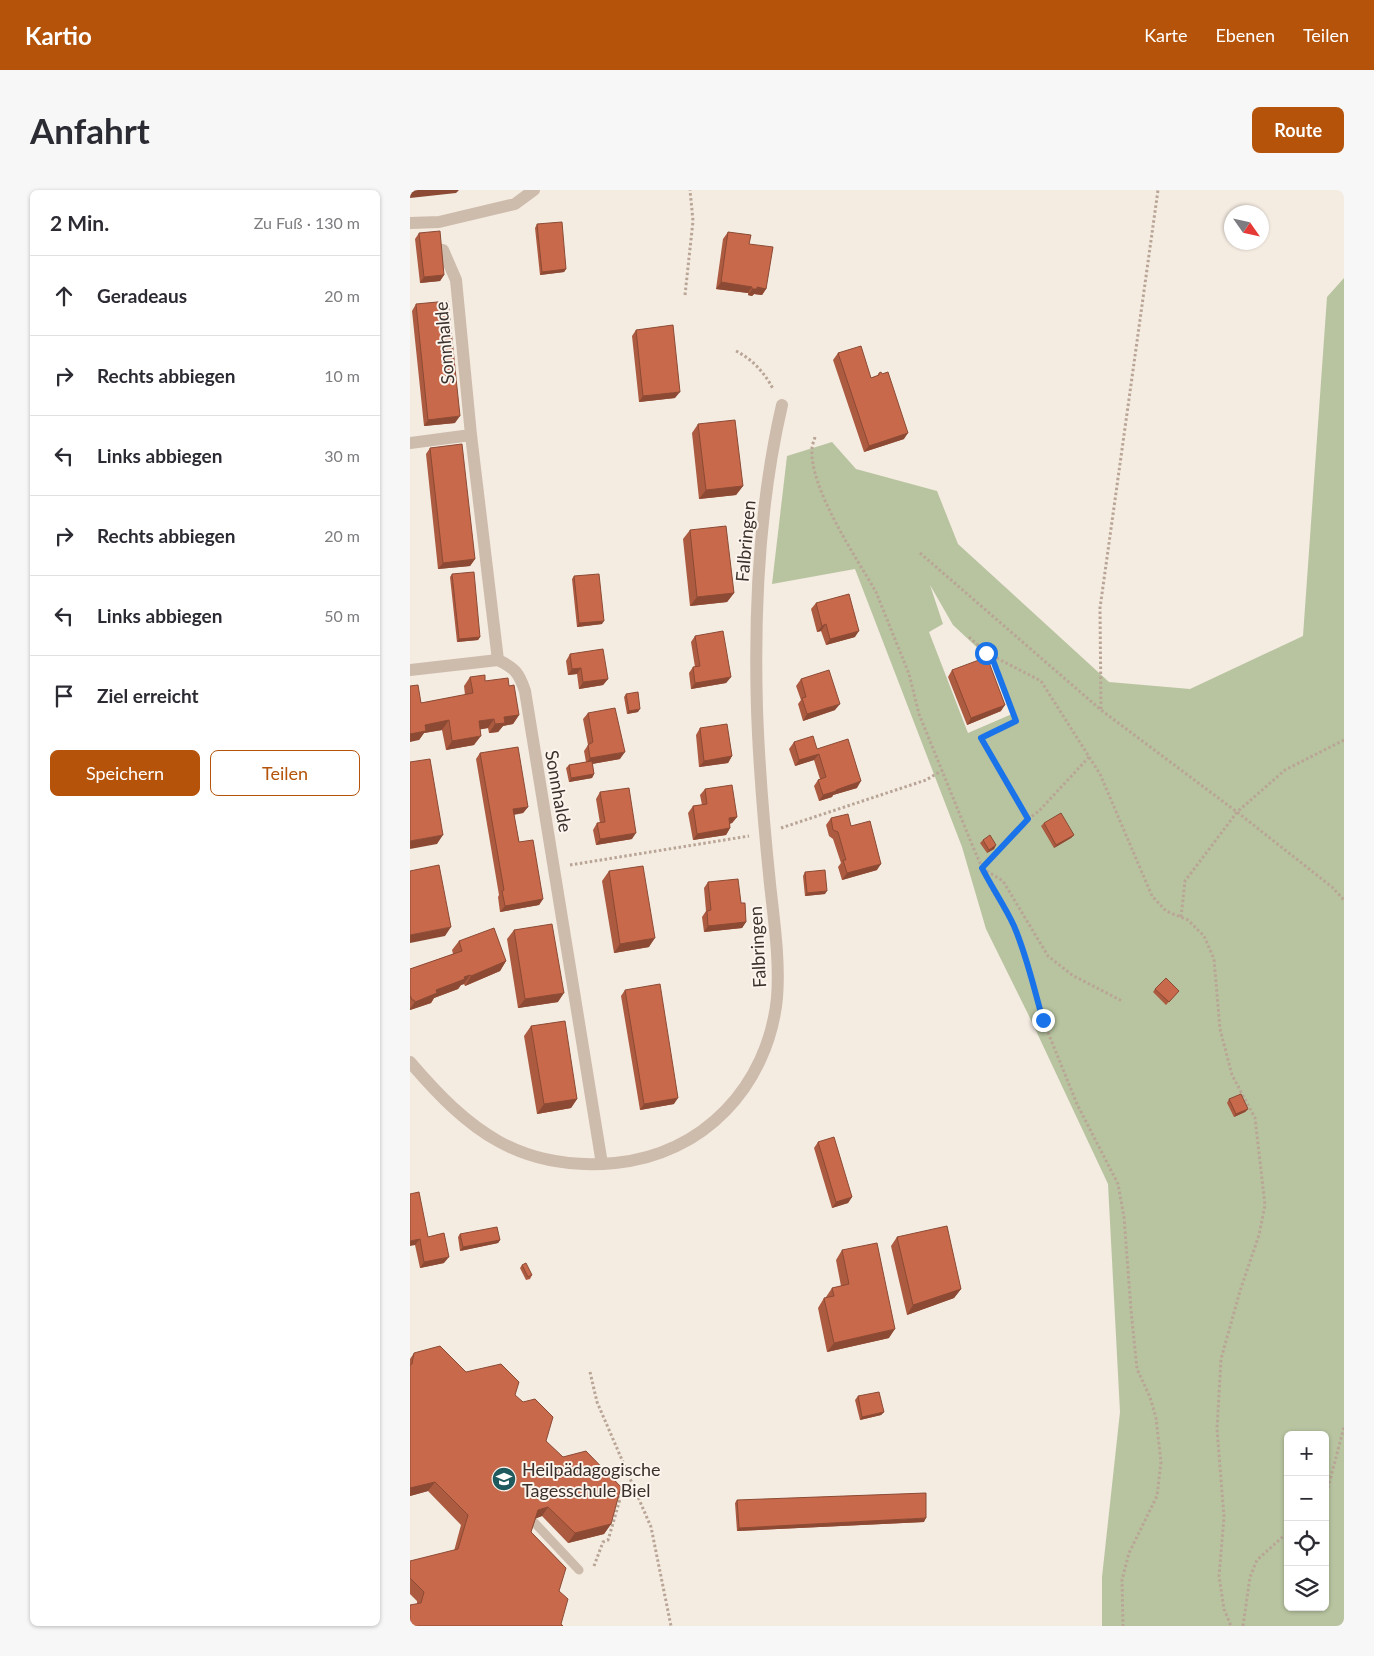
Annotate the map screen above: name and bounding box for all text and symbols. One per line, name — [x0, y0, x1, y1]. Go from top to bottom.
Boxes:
text: Kartio — [25, 21, 92, 50]
text: Karte — [1144, 24, 1187, 46]
text: Ebenen — [1215, 24, 1275, 46]
text: Teilen — [1303, 24, 1349, 46]
button: Route — [1252, 107, 1344, 153]
text: Anfahrt — [30, 109, 150, 151]
north arrow — [1224, 205, 1269, 250]
text: 2 Min. — [50, 210, 109, 235]
text: Zu Fuß · 130 m — [254, 213, 360, 232]
icon: ahead — [50, 282, 78, 310]
text: Geradeaus — [97, 284, 187, 307]
text: 20 m — [324, 286, 360, 305]
street label: Sonnhalde — [429, 301, 459, 385]
icon: right — [50, 362, 78, 390]
text: Rechts abbiegen — [97, 364, 235, 387]
text: 10 m — [324, 366, 360, 385]
icon: left — [50, 442, 78, 470]
text: Links abbiegen — [97, 444, 222, 467]
text: 30 m — [324, 446, 360, 465]
street label: Falbringen — [730, 499, 760, 583]
icon: right — [50, 522, 78, 550]
text: Rechts abbiegen — [97, 524, 235, 547]
text: 20 m — [324, 526, 360, 545]
icon: left — [50, 602, 78, 630]
text: Links abbiegen — [97, 604, 222, 627]
text: 50 m — [324, 606, 360, 625]
route start — [975, 642, 998, 665]
icon: arrive — [50, 682, 78, 710]
text: Ziel erreicht — [97, 684, 199, 707]
street label: Sonnhalde — [541, 748, 577, 834]
button: Speichern — [50, 750, 200, 796]
button: Teilen — [210, 750, 360, 796]
street label: Falbringen — [744, 906, 770, 988]
route end — [1032, 1009, 1055, 1032]
map controls — [1284, 1431, 1329, 1611]
button: + — [1284, 1431, 1329, 1476]
place label: Heilpädagogische Tagesschule Biel — [522, 1458, 661, 1501]
school or university icon: Heilpädagogische Tagesschule Biel — [491, 1466, 517, 1492]
button: − — [1284, 1476, 1329, 1521]
button: locate — [1284, 1521, 1329, 1566]
button: layers — [1284, 1566, 1329, 1611]

